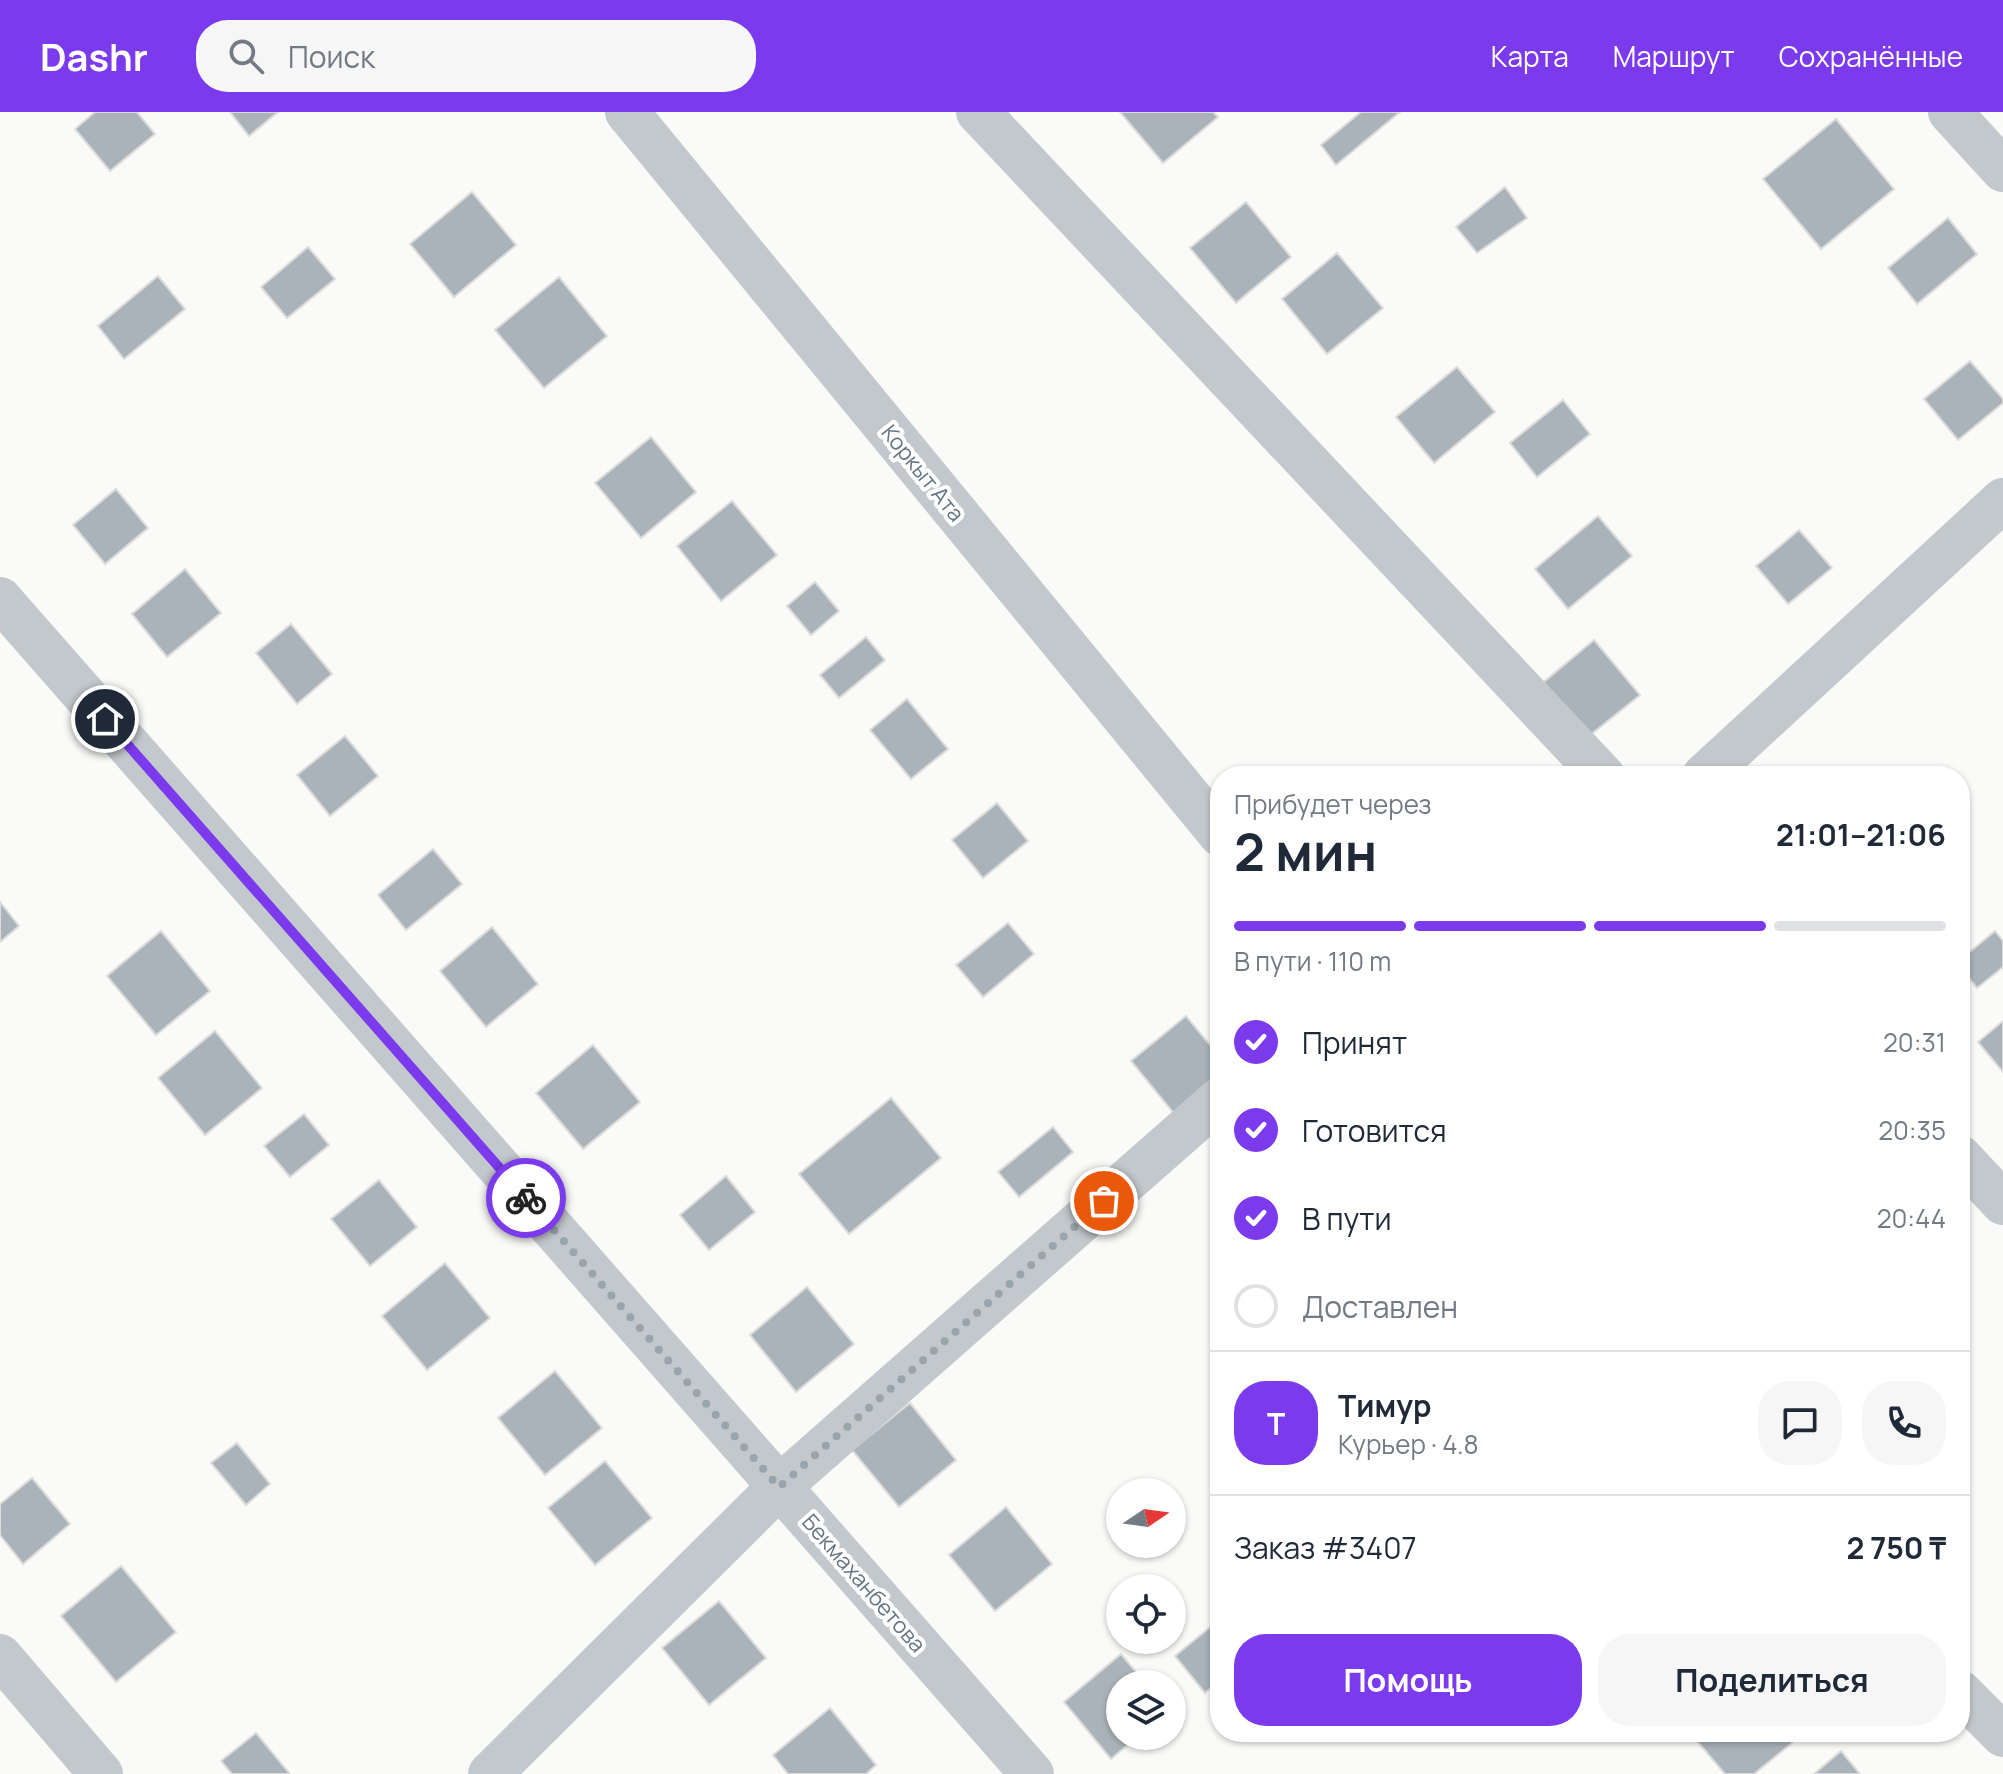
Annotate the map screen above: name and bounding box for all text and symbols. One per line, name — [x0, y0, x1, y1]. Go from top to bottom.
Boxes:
search box — [196, 20, 756, 92]
text: Dashr — [40, 30, 148, 82]
icon: search — [224, 34, 268, 78]
text: Поиск — [288, 36, 375, 77]
text: Карта — [1491, 37, 1569, 75]
text: Маршрут — [1613, 37, 1735, 75]
text: Сохранённые — [1779, 37, 1963, 75]
street label: Коркыт Ата — [875, 418, 971, 528]
pin — [71, 685, 139, 753]
icon: home — [83, 697, 127, 741]
text: Прибудет через — [1234, 786, 1432, 822]
text: 21:01–21:06 — [1776, 814, 1946, 855]
text: 2 мин — [1234, 816, 1377, 887]
text: В пути · 110 m — [1234, 943, 1391, 979]
icon: check — [1234, 1020, 1278, 1064]
text: Принят — [1302, 1022, 1407, 1063]
text: 20:31 — [1883, 1024, 1946, 1060]
icon: check — [1234, 1108, 1278, 1152]
text: Готовится — [1302, 1110, 1447, 1151]
text: 20:35 — [1878, 1112, 1946, 1148]
courier — [486, 1158, 566, 1238]
pin — [1070, 1167, 1138, 1235]
icon: bike — [504, 1176, 548, 1220]
icon: bag — [1082, 1179, 1126, 1223]
icon: check — [1234, 1196, 1278, 1240]
text: В пути — [1302, 1198, 1392, 1239]
text: 20:44 — [1877, 1200, 1946, 1236]
text: Доставлен — [1302, 1286, 1458, 1327]
button: chat — [1758, 1381, 1842, 1465]
button: phone — [1862, 1381, 1946, 1465]
text: Тимур — [1338, 1385, 1431, 1426]
text: Т — [1267, 1403, 1285, 1444]
text: Курьер · 4.8 — [1338, 1426, 1479, 1462]
north arrow — [1106, 1478, 1186, 1558]
map controls — [1106, 1478, 1186, 1750]
street label: Бекмаханбетова — [795, 1507, 933, 1659]
text: Заказ #3407 — [1234, 1527, 1417, 1568]
text: 2 750 ₸ — [1846, 1527, 1946, 1568]
button: locate — [1106, 1574, 1186, 1654]
button: Помощь — [1234, 1634, 1582, 1726]
button: Поделиться — [1598, 1634, 1946, 1726]
button: layers — [1106, 1670, 1186, 1750]

